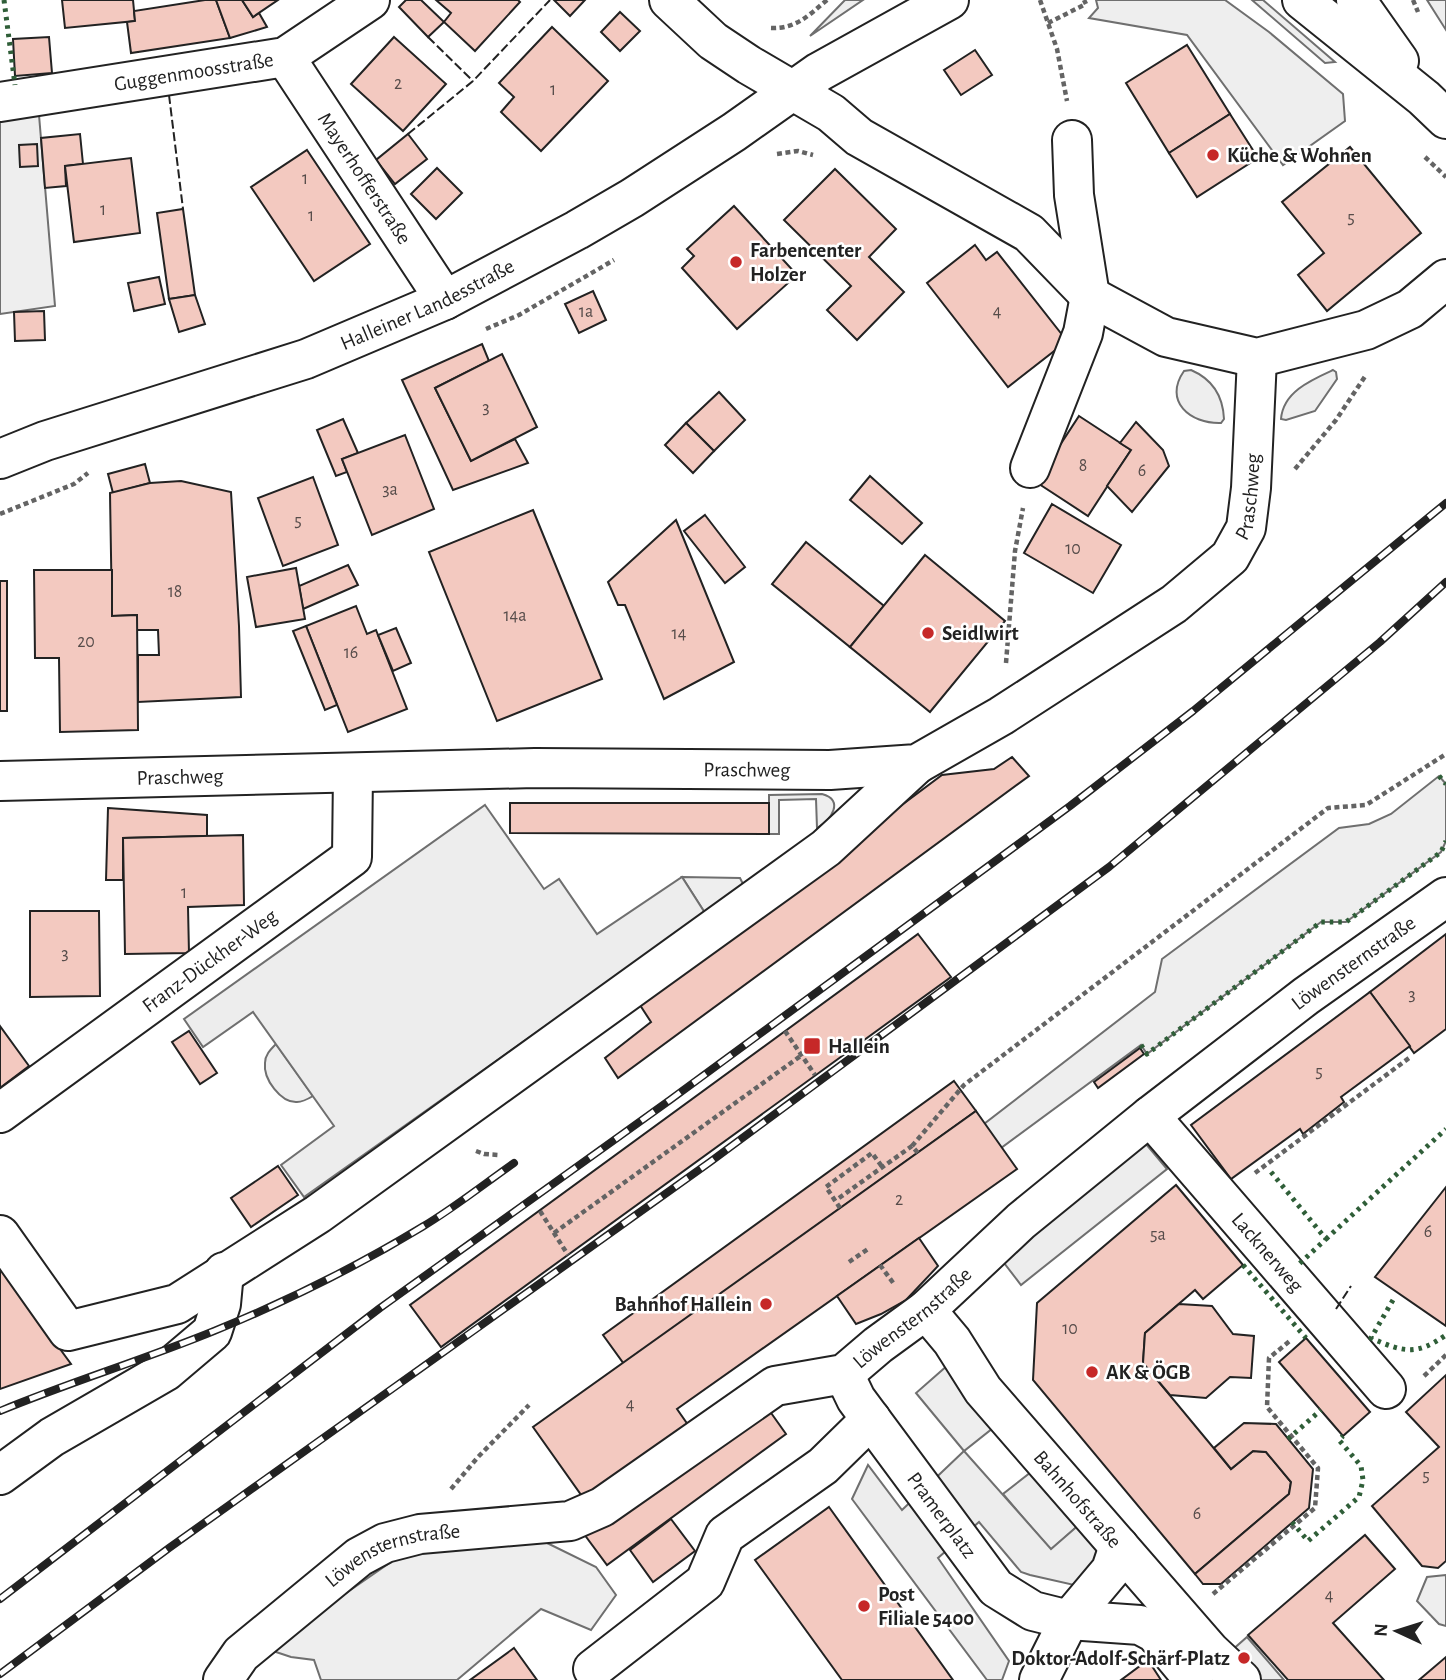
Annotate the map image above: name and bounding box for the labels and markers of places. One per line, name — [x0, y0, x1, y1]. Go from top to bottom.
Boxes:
place label: Küche & Wohnen — [1227, 145, 1372, 166]
marker: Küche & Wohnen — [1205, 147, 1221, 163]
place label: Farbencenter Holzer — [750, 240, 862, 285]
marker: Farbencenter Holzer — [728, 254, 744, 270]
place label: Seidlwirt — [942, 623, 1019, 644]
marker: Seidlwirt — [920, 625, 936, 641]
marker: Hallein — [802, 1036, 822, 1056]
place label: Hallein — [828, 1036, 890, 1057]
place label: Bahnhof Hallein — [614, 1294, 752, 1315]
marker: Bahnhof Hallein — [758, 1296, 774, 1312]
place label: AK & ÖGB — [1106, 1360, 1190, 1383]
marker: AK & ÖGB — [1084, 1364, 1100, 1380]
place label: Post Filiale 5400 — [878, 1584, 974, 1629]
marker: Post Filiale 5400 — [856, 1598, 872, 1614]
place label: Doktor-Adolf-Schärf-Platz — [1011, 1648, 1230, 1669]
marker: Doktor-Adolf-Schärf-Platz — [1236, 1650, 1252, 1666]

